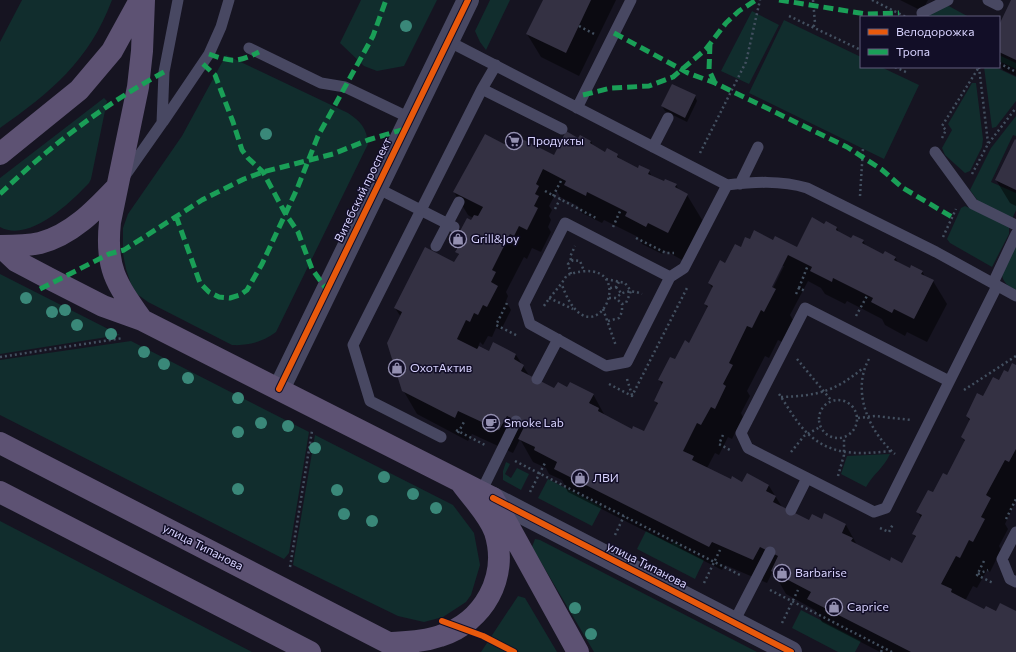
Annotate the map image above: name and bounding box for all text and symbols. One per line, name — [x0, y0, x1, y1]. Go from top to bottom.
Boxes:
legend — [860, 16, 1000, 68]
text: Велодорожка — [896, 24, 974, 38]
text: Тропа — [896, 44, 930, 58]
supermarket icon: Продукты — [504, 131, 524, 151]
place label: Продукты — [527, 133, 584, 147]
street label: Витебский проспект — [331, 135, 394, 244]
shop icon: Grill&Joy — [448, 229, 468, 249]
place label: Grill&Joy — [471, 231, 519, 246]
shop icon: ОхотАктив — [387, 358, 407, 378]
place label: ОхотАктив — [410, 360, 472, 374]
cafe icon: Smoke Lab — [481, 413, 501, 433]
place label: Smoke Lab — [504, 415, 564, 429]
shop icon: ЛВИ — [570, 468, 590, 488]
place label: ЛВИ — [593, 470, 619, 484]
street label: улица Типанова — [161, 520, 246, 572]
street label: улица Типанова — [605, 538, 690, 590]
shop icon: Barbarise — [772, 563, 792, 583]
place label: Barbarise — [795, 565, 847, 579]
shop icon: Caprice — [824, 597, 844, 617]
place label: Caprice — [847, 599, 889, 613]

